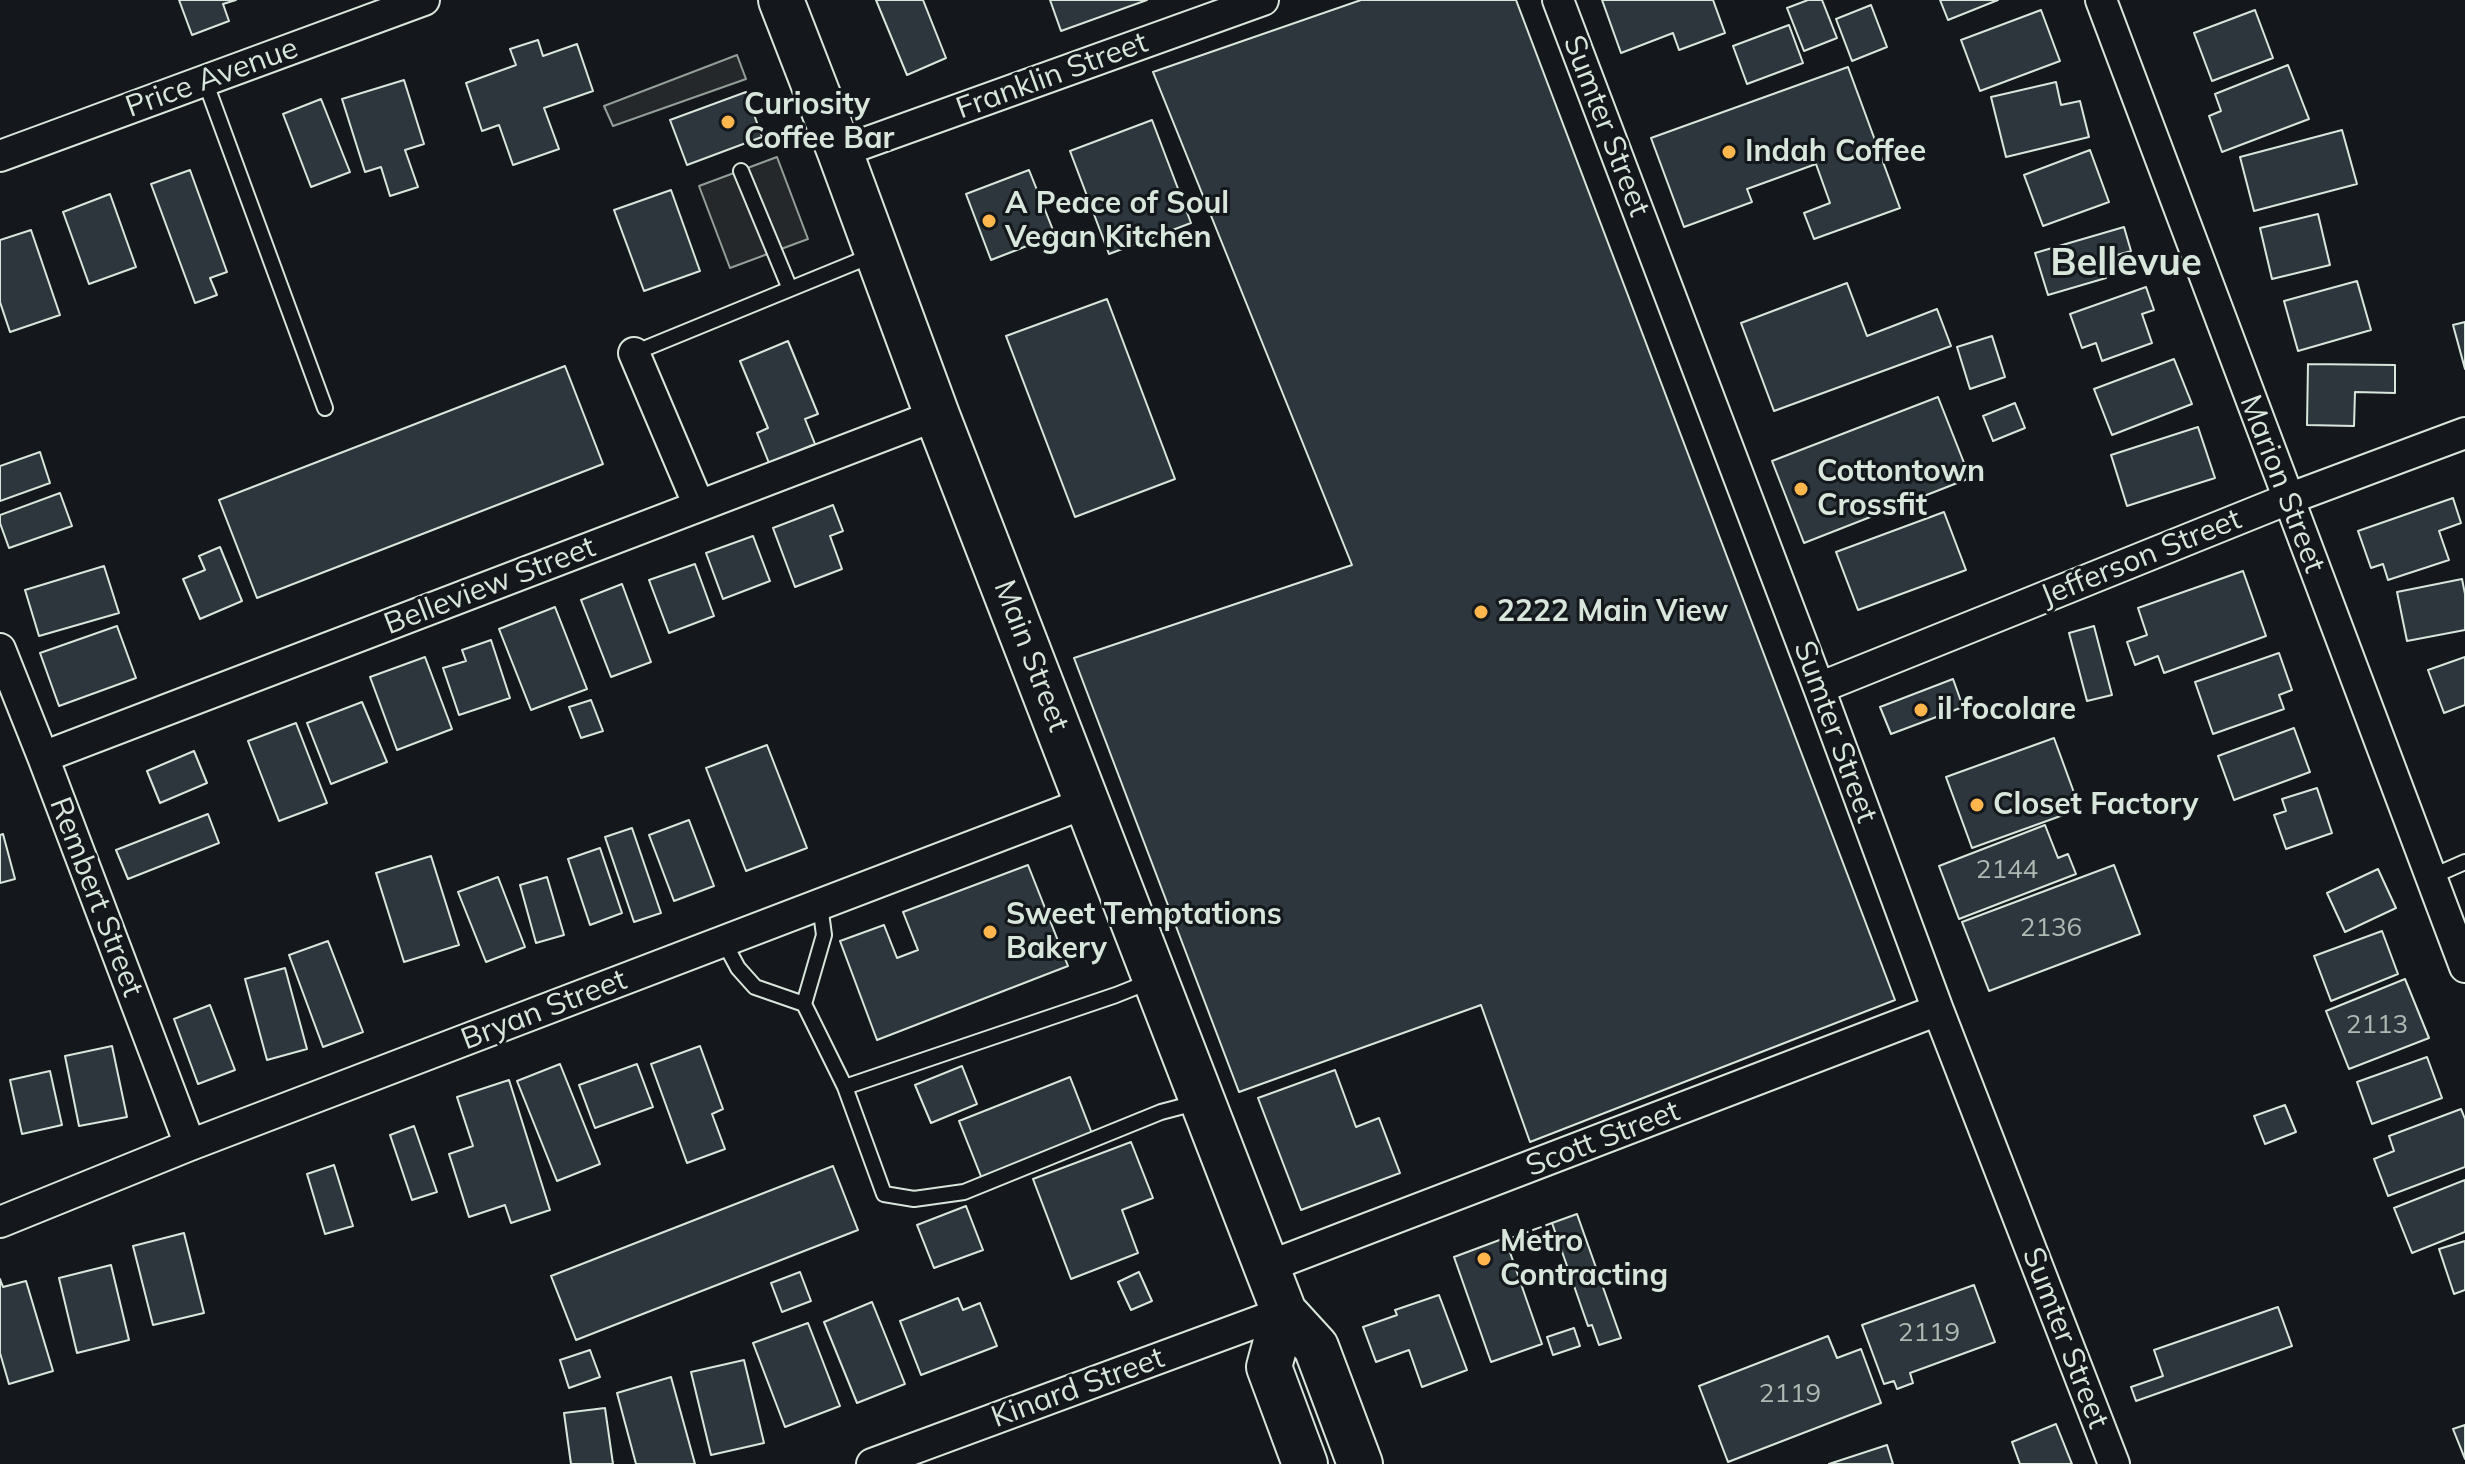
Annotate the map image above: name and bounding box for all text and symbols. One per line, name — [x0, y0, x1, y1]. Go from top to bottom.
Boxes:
street label: Franklin Street — [951, 25, 1153, 127]
street label: Price Avenue — [121, 30, 303, 126]
street label: Sumter Street — [1555, 31, 1657, 221]
place label: Curiosity Coffee Bar — [744, 87, 894, 158]
marker: Curiosity Coffee Bar — [719, 113, 737, 131]
place label: Indah Coffee — [1745, 134, 1926, 170]
marker: Indah Coffee — [1720, 143, 1738, 161]
place label: A Peace of Soul Vegan Kitchen — [1005, 186, 1229, 256]
marker: A Peace of Soul Vegan Kitchen — [980, 212, 998, 230]
district label: Bellevue — [2050, 241, 2202, 287]
street label: Marion Street — [2232, 390, 2332, 578]
place label: Cottontown Crossfit — [1817, 454, 1985, 524]
marker: Cottontown Crossfit — [1792, 480, 1810, 498]
street label: Jefferson Street — [2036, 501, 2246, 615]
street label: Belleview Street — [379, 529, 601, 643]
street label: Main Street — [986, 575, 1076, 737]
place label: 2222 Main View — [1497, 594, 1728, 630]
marker: 2222 Main View — [1472, 603, 1490, 621]
street label: Sumter Street — [1785, 636, 1885, 828]
place label: il focolare — [1937, 692, 2076, 728]
marker: il focolare — [1912, 701, 1930, 719]
place label: Closet Factory — [1993, 787, 2198, 823]
street label: Rembert Street — [42, 792, 150, 1002]
marker: Closet Factory — [1968, 796, 1986, 814]
house number: 2144 — [1976, 854, 2038, 886]
place label: Sweet Temptations Bakery — [1006, 897, 1282, 968]
house number: 2136 — [2020, 912, 2082, 944]
marker: Sweet Temptations Bakery — [981, 923, 999, 941]
street label: Bryan Street — [456, 962, 632, 1058]
house number: 2113 — [2346, 1009, 2408, 1041]
street label: Scott Street — [1521, 1093, 1685, 1185]
place label: Metro Contracting — [1500, 1224, 1668, 1294]
street label: Sumter Street — [2014, 1243, 2116, 1433]
marker: Metro Contracting — [1475, 1250, 1493, 1268]
house number: 2119 — [1898, 1317, 1960, 1349]
street label: Kinard Street — [987, 1340, 1169, 1436]
house number: 2119 — [1759, 1378, 1821, 1410]

